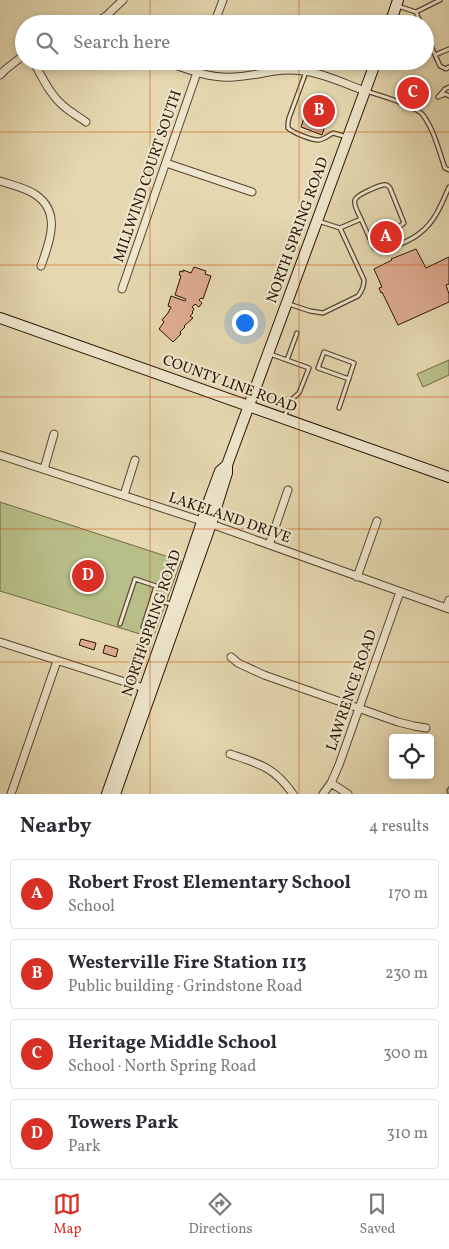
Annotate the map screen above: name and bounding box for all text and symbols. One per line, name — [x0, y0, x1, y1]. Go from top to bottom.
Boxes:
search box — [15, 15, 434, 70]
icon: search — [33, 29, 61, 57]
text: Search here — [73, 30, 170, 56]
pin: C — [397, 74, 429, 112]
street label: MILLWIND COURT SOUTH — [109, 88, 188, 265]
pin: B — [303, 92, 335, 130]
street label: NORTH SPRING ROAD — [262, 154, 335, 307]
pin: A — [370, 218, 402, 256]
your location — [232, 310, 258, 336]
street label: COUNTY LINE ROAD — [159, 350, 300, 419]
street label: LAKELAND DRIVE — [166, 488, 293, 549]
street label: NORTH SPRING ROAD — [117, 547, 187, 700]
pin: D — [72, 557, 104, 595]
street label: LAWRENCE ROAD — [322, 627, 383, 754]
map controls — [389, 734, 434, 779]
button: locate — [389, 734, 434, 779]
text: Nearby — [20, 812, 91, 841]
text: 4 results — [369, 816, 429, 838]
text: Robert Frost Elementary School — [68, 870, 351, 896]
text: A — [31, 883, 43, 905]
text: 170 m — [388, 883, 428, 905]
text: School — [68, 896, 115, 918]
text: Westerville Fire Station 113 — [68, 950, 307, 976]
text: B — [32, 963, 42, 985]
text: 230 m — [385, 963, 428, 985]
text: Public building · Grindstone Road — [68, 976, 302, 998]
text: Heritage Middle School — [68, 1030, 277, 1056]
text: C — [32, 1043, 42, 1065]
text: 300 m — [383, 1043, 428, 1065]
text: School · North Spring Road — [68, 1056, 256, 1078]
text: Towers Park — [68, 1110, 178, 1136]
text: D — [31, 1123, 43, 1145]
text: 310 m — [387, 1123, 428, 1145]
text: Park — [68, 1136, 101, 1158]
tab: Map — [53, 1190, 81, 1239]
tab: Directions — [188, 1190, 253, 1239]
tab: Saved — [359, 1190, 396, 1239]

